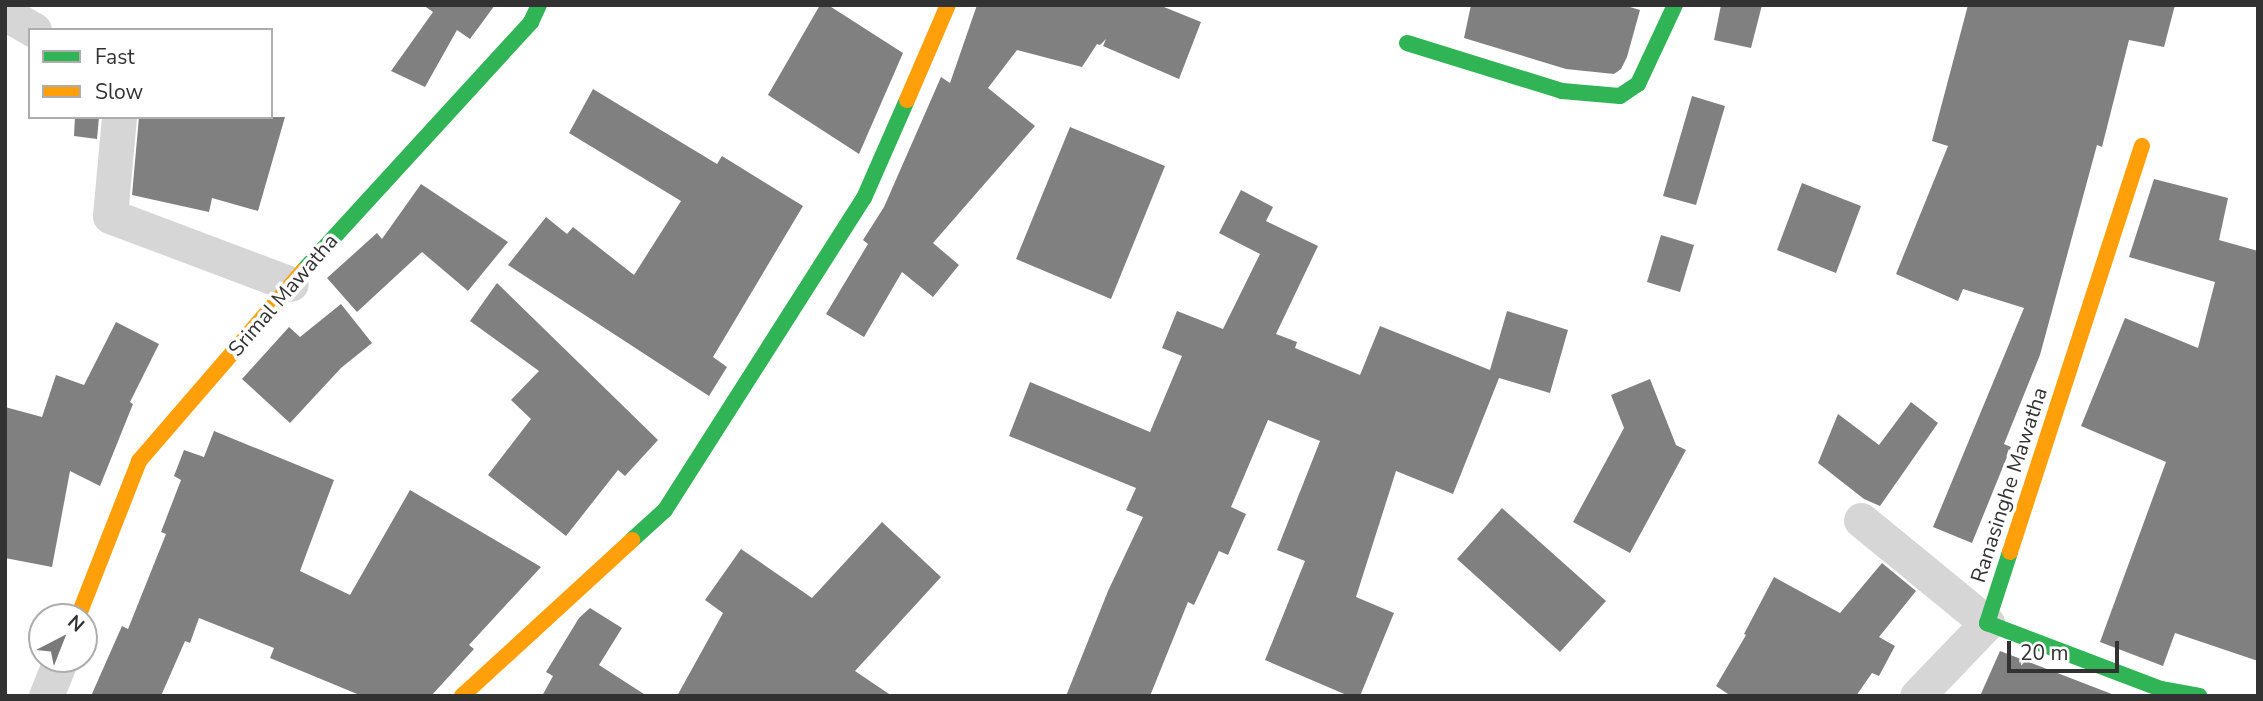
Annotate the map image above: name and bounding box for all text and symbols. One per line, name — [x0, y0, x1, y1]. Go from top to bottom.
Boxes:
legend — [28, 28, 273, 119]
text: Fast — [95, 43, 135, 71]
text: Slow — [95, 78, 143, 106]
street label: Srimal Mawatha — [223, 229, 343, 361]
street label: Ranasinghe Mawatha — [1966, 384, 2052, 586]
north arrow — [28, 603, 98, 673]
text: N — [62, 609, 90, 638]
scale bar — [2011, 628, 2123, 672]
text: 20 m — [2020, 639, 2069, 667]

